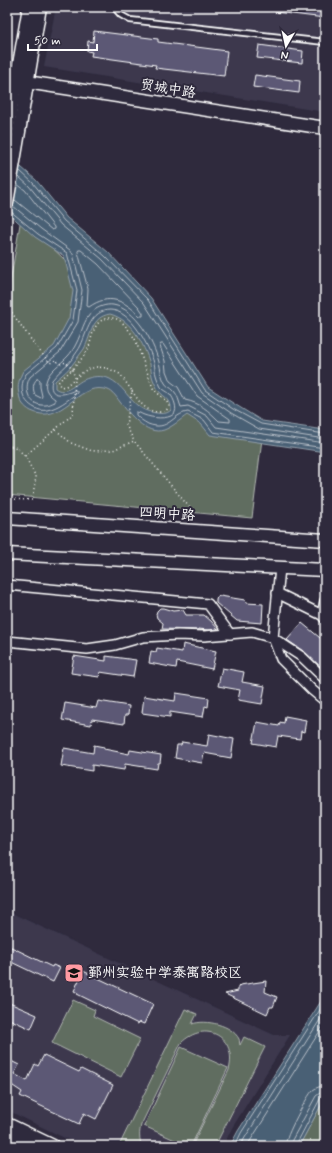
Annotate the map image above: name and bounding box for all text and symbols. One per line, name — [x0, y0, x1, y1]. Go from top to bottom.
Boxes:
scale bar — [28, 26, 97, 52]
north arrow — [266, 26, 306, 66]
text: 50 m — [34, 33, 61, 49]
text: N — [280, 47, 289, 62]
street label: 贸城中路 — [139, 76, 197, 102]
street label: 四明中路 — [138, 503, 196, 525]
school or university icon: 鄞州实验中学泰寓路校区 — [63, 962, 85, 984]
place label: 鄞州实验中学泰寓路校区 — [88, 964, 242, 982]

